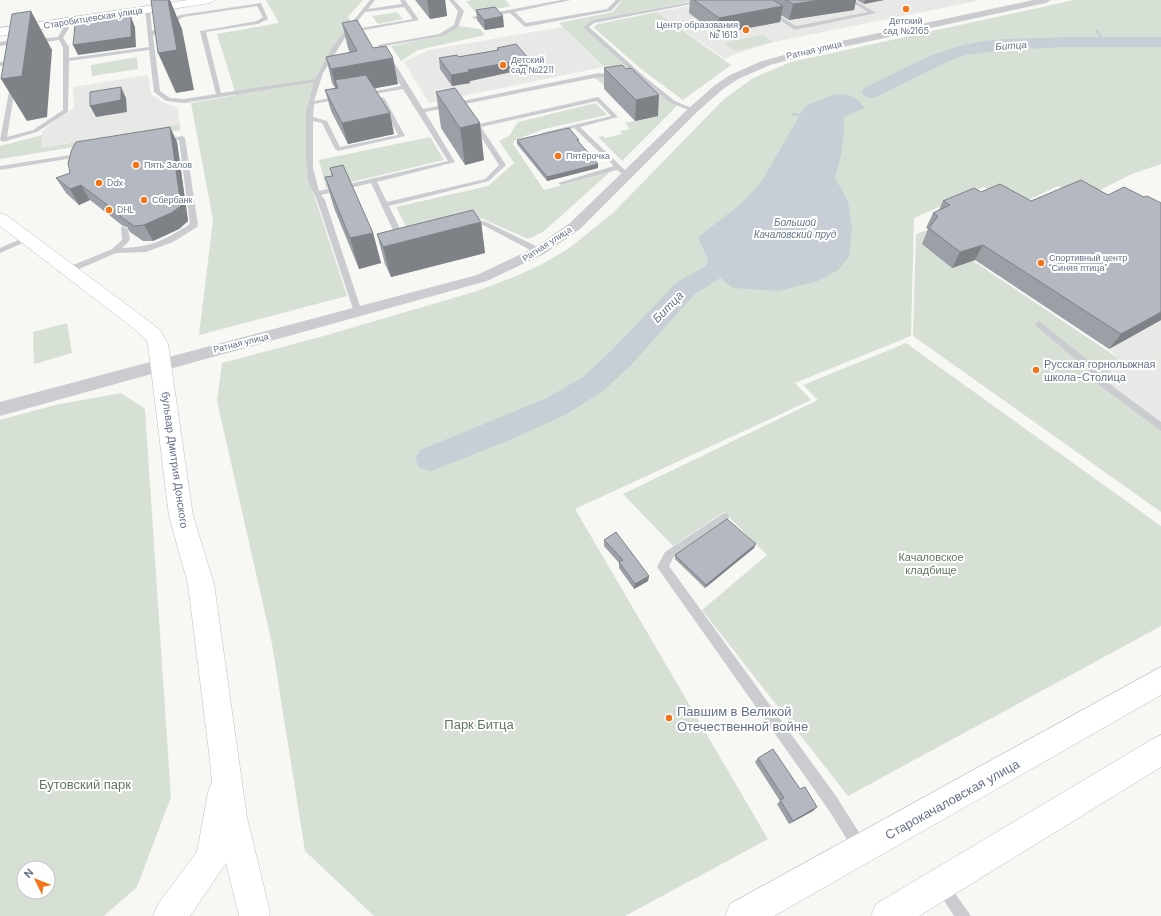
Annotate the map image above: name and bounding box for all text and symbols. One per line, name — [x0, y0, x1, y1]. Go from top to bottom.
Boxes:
street label: Старобитцевская улица — [43, 4, 143, 32]
marker: Детский сад №2165 — [901, 4, 911, 14]
place label: Детский сад №2165 — [883, 15, 929, 37]
place label: Центр образования № 1613 — [656, 19, 738, 41]
marker: Центр образования № 1613 — [741, 25, 751, 35]
street label: Ратная улица — [785, 38, 843, 62]
water label: Битца — [995, 38, 1028, 53]
place label: Детский сад №2211 — [511, 54, 554, 76]
marker: Детский сад №2211 — [498, 60, 508, 70]
place label: Пятёрочка — [566, 150, 610, 162]
marker: Пятёрочка — [553, 151, 563, 161]
place label: Пять Залов — [144, 159, 192, 171]
marker: Пять Залов — [131, 160, 141, 170]
place label: Ddx — [107, 177, 124, 189]
marker: Ddx — [94, 178, 104, 188]
place label: Сбербанк — [152, 194, 192, 206]
marker: Сбербанк — [139, 195, 149, 205]
place label: DHL — [117, 204, 134, 216]
marker: DHL — [104, 205, 114, 215]
water label: Большой Качаловский пруд — [754, 216, 837, 241]
street label: Ратная улица — [520, 224, 574, 264]
place label: Спортивный центр "Синяя птица" — [1049, 252, 1127, 274]
marker: Спортивный центр "Синяя птица" — [1036, 258, 1046, 268]
water label: Битца — [649, 287, 687, 326]
street label: Ратная улица — [212, 330, 270, 356]
place label: Русская горнолыжная школа-Столица — [1044, 357, 1156, 384]
marker: Русская горнолыжная школа-Столица — [1031, 365, 1041, 375]
street label: бульвар Дмитрия Донского — [158, 391, 192, 529]
park label: Качаловское кладбище — [898, 550, 964, 577]
place label: Павшим в Великой Отечественной войне — [677, 703, 808, 735]
marker: Павшим в Великой Отечественной войне — [664, 713, 674, 723]
park label: Парк Битца — [444, 716, 514, 733]
street label: Старокачаловская улица — [882, 755, 1023, 844]
park label: Бутовский парк — [39, 776, 131, 793]
north arrow — [16, 860, 56, 900]
text: N — [21, 865, 37, 881]

